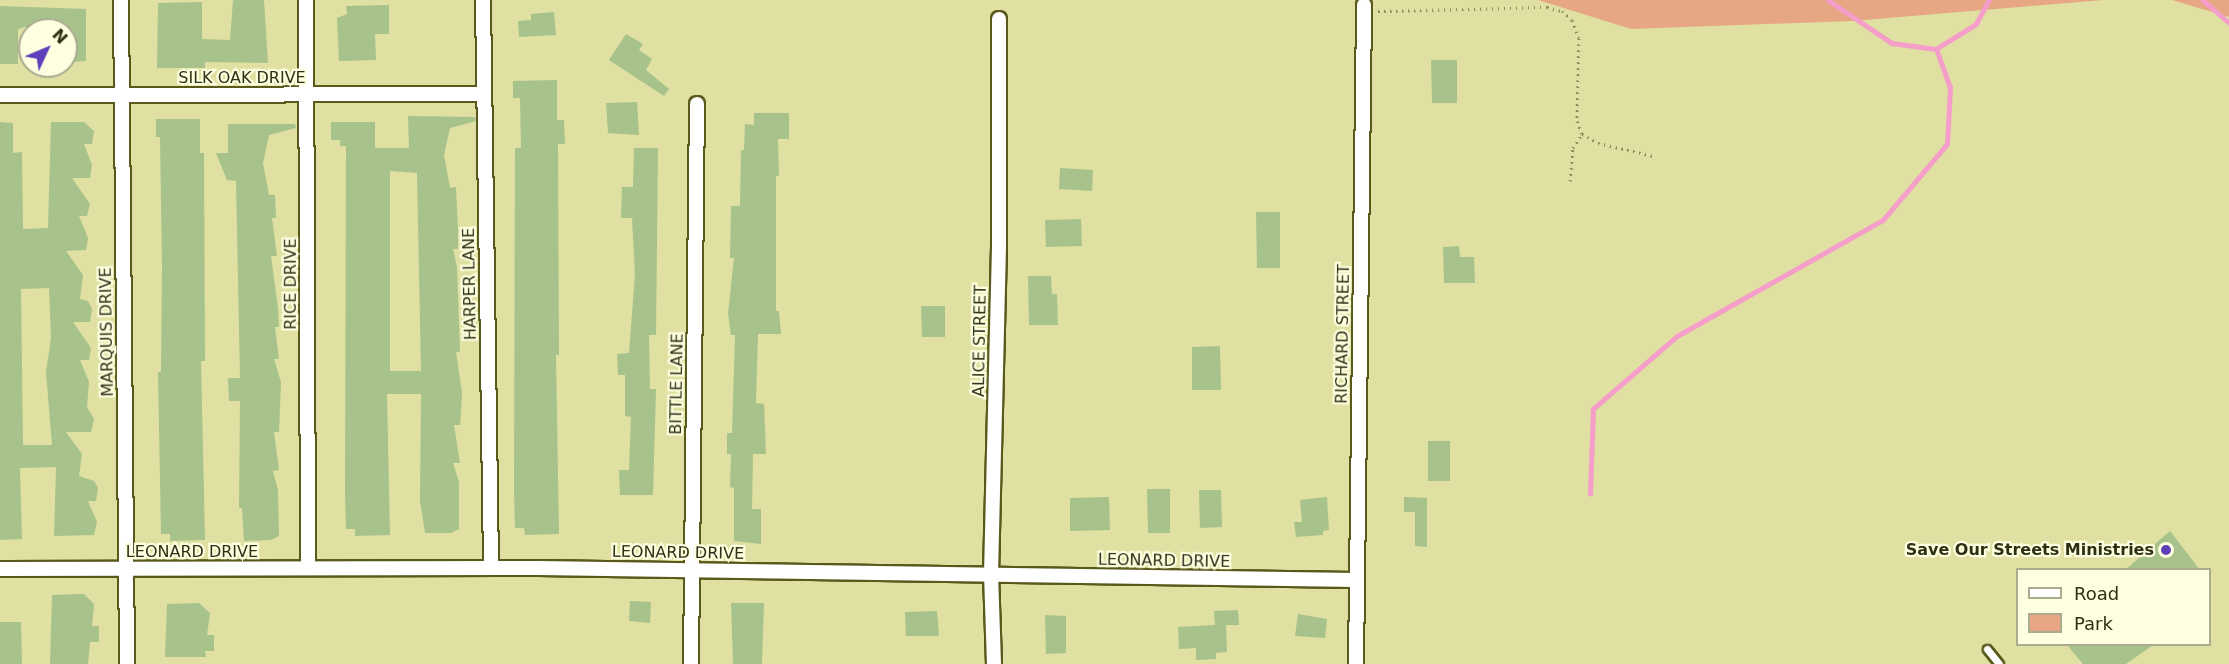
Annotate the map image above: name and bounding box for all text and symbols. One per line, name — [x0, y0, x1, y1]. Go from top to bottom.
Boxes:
north arrow — [18, 18, 78, 78]
text: N — [48, 25, 71, 48]
street label: SILK OAK DRIVE — [178, 68, 306, 88]
street label: HARPER LANE — [459, 228, 481, 340]
street label: RICE DRIVE — [281, 238, 301, 330]
street label: RICHARD STREET — [1332, 264, 1354, 404]
street label: MARQUIS DRIVE — [96, 267, 118, 397]
street label: ALICE STREET — [969, 285, 991, 397]
street label: BITTLE LANE — [667, 333, 687, 435]
place label: Save Our Streets Ministries — [1906, 540, 2154, 560]
street label: LEONARD DRIVE — [126, 542, 258, 562]
street label: LEONARD DRIVE — [612, 542, 744, 564]
marker: Save Our Streets Ministries — [2159, 543, 2173, 557]
street label: LEONARD DRIVE — [1098, 550, 1230, 572]
legend — [2016, 568, 2211, 646]
text: Road — [2074, 583, 2119, 604]
text: Park — [2074, 613, 2113, 634]

